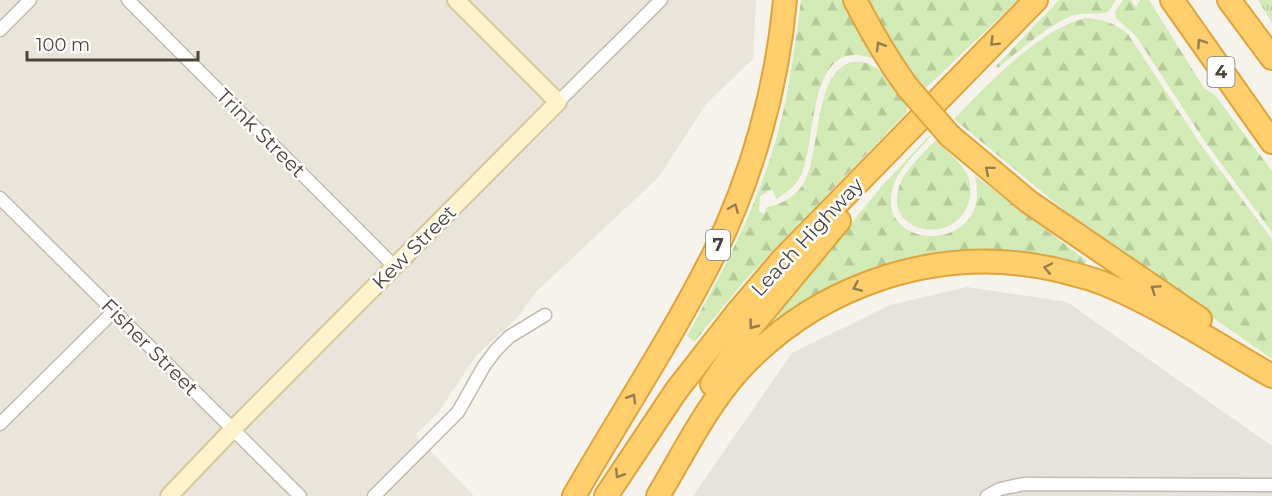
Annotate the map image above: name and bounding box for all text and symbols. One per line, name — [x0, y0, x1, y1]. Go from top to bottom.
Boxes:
scale bar — [27, 24, 198, 62]
text: 100 m — [36, 34, 90, 56]
one-way arrow — [991, 34, 1002, 45]
one-way arrow — [1197, 39, 1208, 50]
one-way arrow — [875, 42, 887, 52]
road number: 4 — [1208, 57, 1234, 87]
street label: Trink Street — [212, 84, 310, 182]
one-way arrow — [985, 166, 996, 177]
street label: Leach Highway — [746, 173, 868, 301]
street label: Kew Street — [367, 200, 461, 294]
one-way arrow — [727, 203, 739, 214]
road number: 7 — [706, 230, 730, 260]
one-way arrow — [1043, 262, 1053, 275]
one-way arrow — [852, 280, 863, 292]
one-way arrow — [1150, 285, 1161, 296]
street label: Fisher Street — [97, 294, 203, 400]
one-way arrow — [749, 318, 760, 329]
one-way arrow — [624, 394, 636, 404]
one-way arrow — [615, 468, 627, 478]

